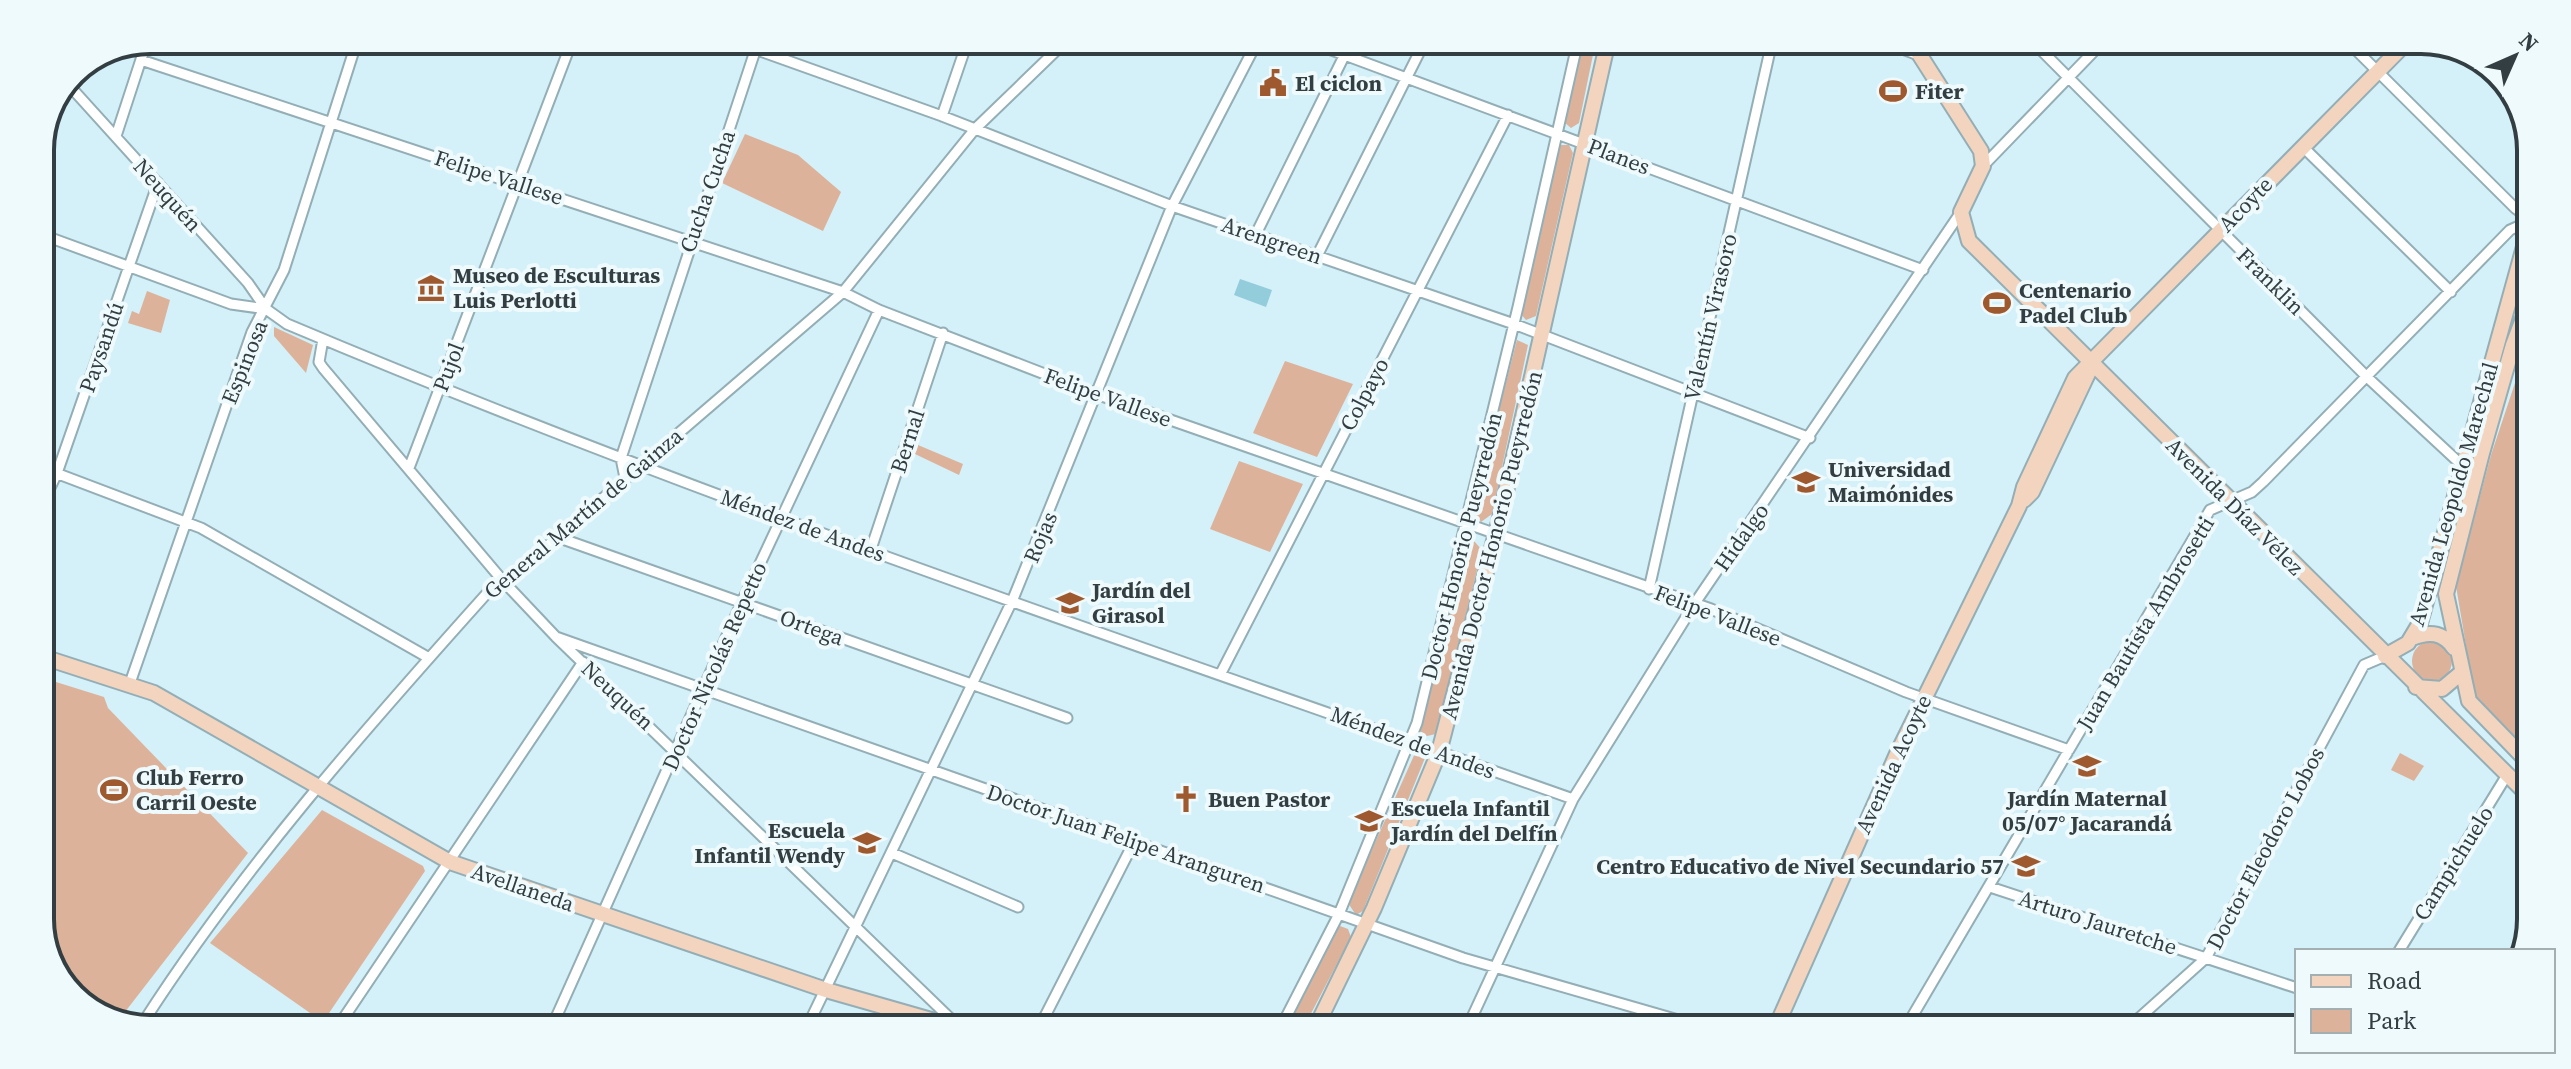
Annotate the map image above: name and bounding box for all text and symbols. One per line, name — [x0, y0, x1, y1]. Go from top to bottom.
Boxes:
north arrow — [2475, 16, 2555, 96]
text: N — [2513, 26, 2545, 58]
public building icon: El ciclon — [1258, 68, 1288, 98]
place label: El ciclon — [1295, 68, 1382, 98]
sports icon: Fiter — [1878, 76, 1908, 106]
place label: Fiter — [1915, 76, 1964, 106]
street label: Cucha Cucha — [672, 125, 742, 256]
street label: Planes — [1584, 130, 1654, 182]
street label: Felipe Vallese — [431, 142, 567, 212]
street label: Neuquén — [127, 152, 209, 238]
street label: Acoyte — [2211, 170, 2279, 238]
street label: Arengreen — [1218, 209, 1326, 271]
street label: Valentín Virasoro — [1676, 231, 1744, 403]
street label: Franklin — [2231, 241, 2311, 321]
place label: Museo de Esculturas Luis Perlotti — [453, 260, 660, 315]
museum icon: Museo de Esculturas Luis Perlotti — [416, 273, 446, 303]
place label: Centenario Padel Club — [2019, 275, 2132, 330]
sports icon: Centenario Padel Club — [1982, 288, 2012, 318]
street label: Paysandú — [72, 298, 131, 396]
street label: Espinosa — [214, 315, 275, 408]
street label: Pujol — [425, 338, 471, 396]
street label: Colpayo — [1332, 352, 1396, 436]
street label: Avenida Leopoldo Marechal — [2401, 359, 2505, 629]
street label: Felipe Vallese — [1040, 360, 1176, 434]
street label: Avenida Doctor Honorio Pueyrredón — [1435, 368, 1547, 722]
street label: Bernal — [883, 405, 931, 477]
street label: Doctor Honorio Pueyrredón — [1415, 409, 1507, 683]
street label: General Martín de Gainza — [477, 420, 689, 605]
street label: Avenida Díaz Vélez — [2159, 430, 2311, 582]
place label: Universidad Maimónides — [1828, 454, 1953, 509]
school or university icon: Universidad Maimónides — [1791, 467, 1821, 497]
street label: Méndez de Andes — [717, 481, 889, 569]
street label: Hidalgo — [1707, 497, 1775, 577]
street label: Rojas — [1016, 507, 1064, 567]
street label: Juan Bautista Ambrosetti — [2069, 510, 2221, 736]
street label: Doctor Nicolás Repetto — [654, 557, 774, 775]
place label: Jardín del Girasol — [1090, 575, 1191, 630]
street label: Felipe Vallese — [1650, 577, 1786, 653]
school or university icon: Jardín del Girasol — [1055, 588, 1085, 618]
street label: Ortega — [776, 602, 849, 653]
street label: Neuquén — [575, 654, 661, 736]
street label: Avenida Acoyte — [1848, 690, 1938, 838]
street label: Méndez de Andes — [1327, 698, 1499, 786]
street label: Doctor Eleodoro Lobos — [2199, 741, 2331, 955]
school or university icon: Jardín Maternal 05/07° Jacarandá — [2072, 751, 2102, 781]
place label: Club Ferro Carril Oeste — [136, 762, 257, 817]
sports icon: Club Ferro Carril Oeste — [99, 775, 129, 805]
street label: Doctor Juan Felipe Aranguren — [983, 776, 1269, 900]
place label: Jardín Maternal 05/07° Jacarandá — [2002, 783, 2172, 838]
church icon: Buen Pastor — [1171, 784, 1201, 814]
place label: Buen Pastor — [1208, 784, 1331, 814]
place label: Escuela Infantil Jardín del Delfín — [1389, 793, 1558, 848]
street label: Campichuelo — [2406, 800, 2500, 926]
school or university icon: Escuela Infantil Jardín del Delfín — [1354, 806, 1384, 836]
place label: Escuela Infantil Wendy — [694, 815, 845, 870]
school or university icon: Escuela Infantil Wendy — [852, 828, 882, 858]
place label: Centro Educativo de Nivel Secundario 57 — [1596, 851, 2004, 881]
school or university icon: Centro Educativo de Nivel Secundario 57 — [2011, 851, 2041, 881]
street label: Avellaneda — [468, 855, 579, 919]
street label: Arturo Jauretche — [2015, 882, 2181, 962]
legend — [2295, 949, 2555, 1053]
text: Road — [2367, 964, 2422, 997]
text: Park — [2367, 1004, 2417, 1037]

